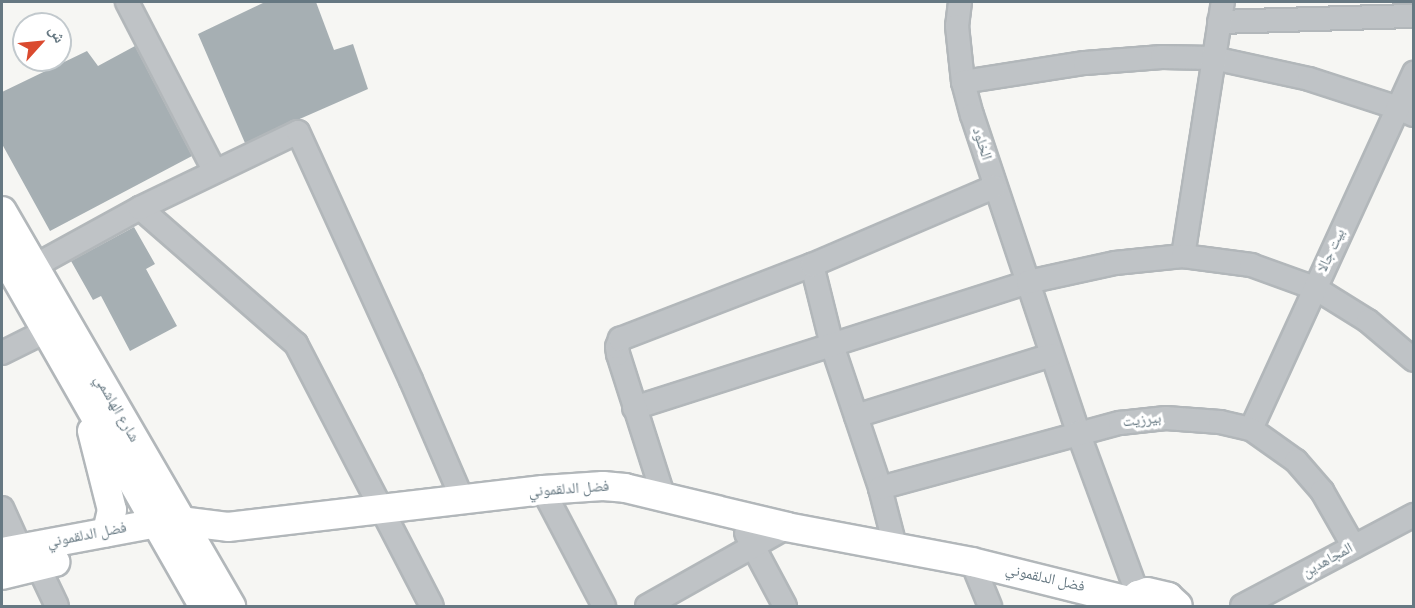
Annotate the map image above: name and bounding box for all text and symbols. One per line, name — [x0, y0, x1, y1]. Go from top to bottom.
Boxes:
north arrow — [12, 12, 72, 72]
text: ش — [43, 23, 69, 47]
street label: الخلود — [967, 125, 995, 163]
street label: بيت جالا — [1314, 226, 1350, 276]
street label: شارع الهاشمي — [90, 372, 142, 446]
street label: بيرزيت — [1122, 410, 1162, 432]
street label: فضل الدلقموني — [528, 478, 610, 502]
street label: فضل الدلقموني — [46, 519, 128, 553]
street label: المجاهدين — [1299, 540, 1357, 582]
street label: فضل الدلقموني — [1004, 561, 1086, 597]

